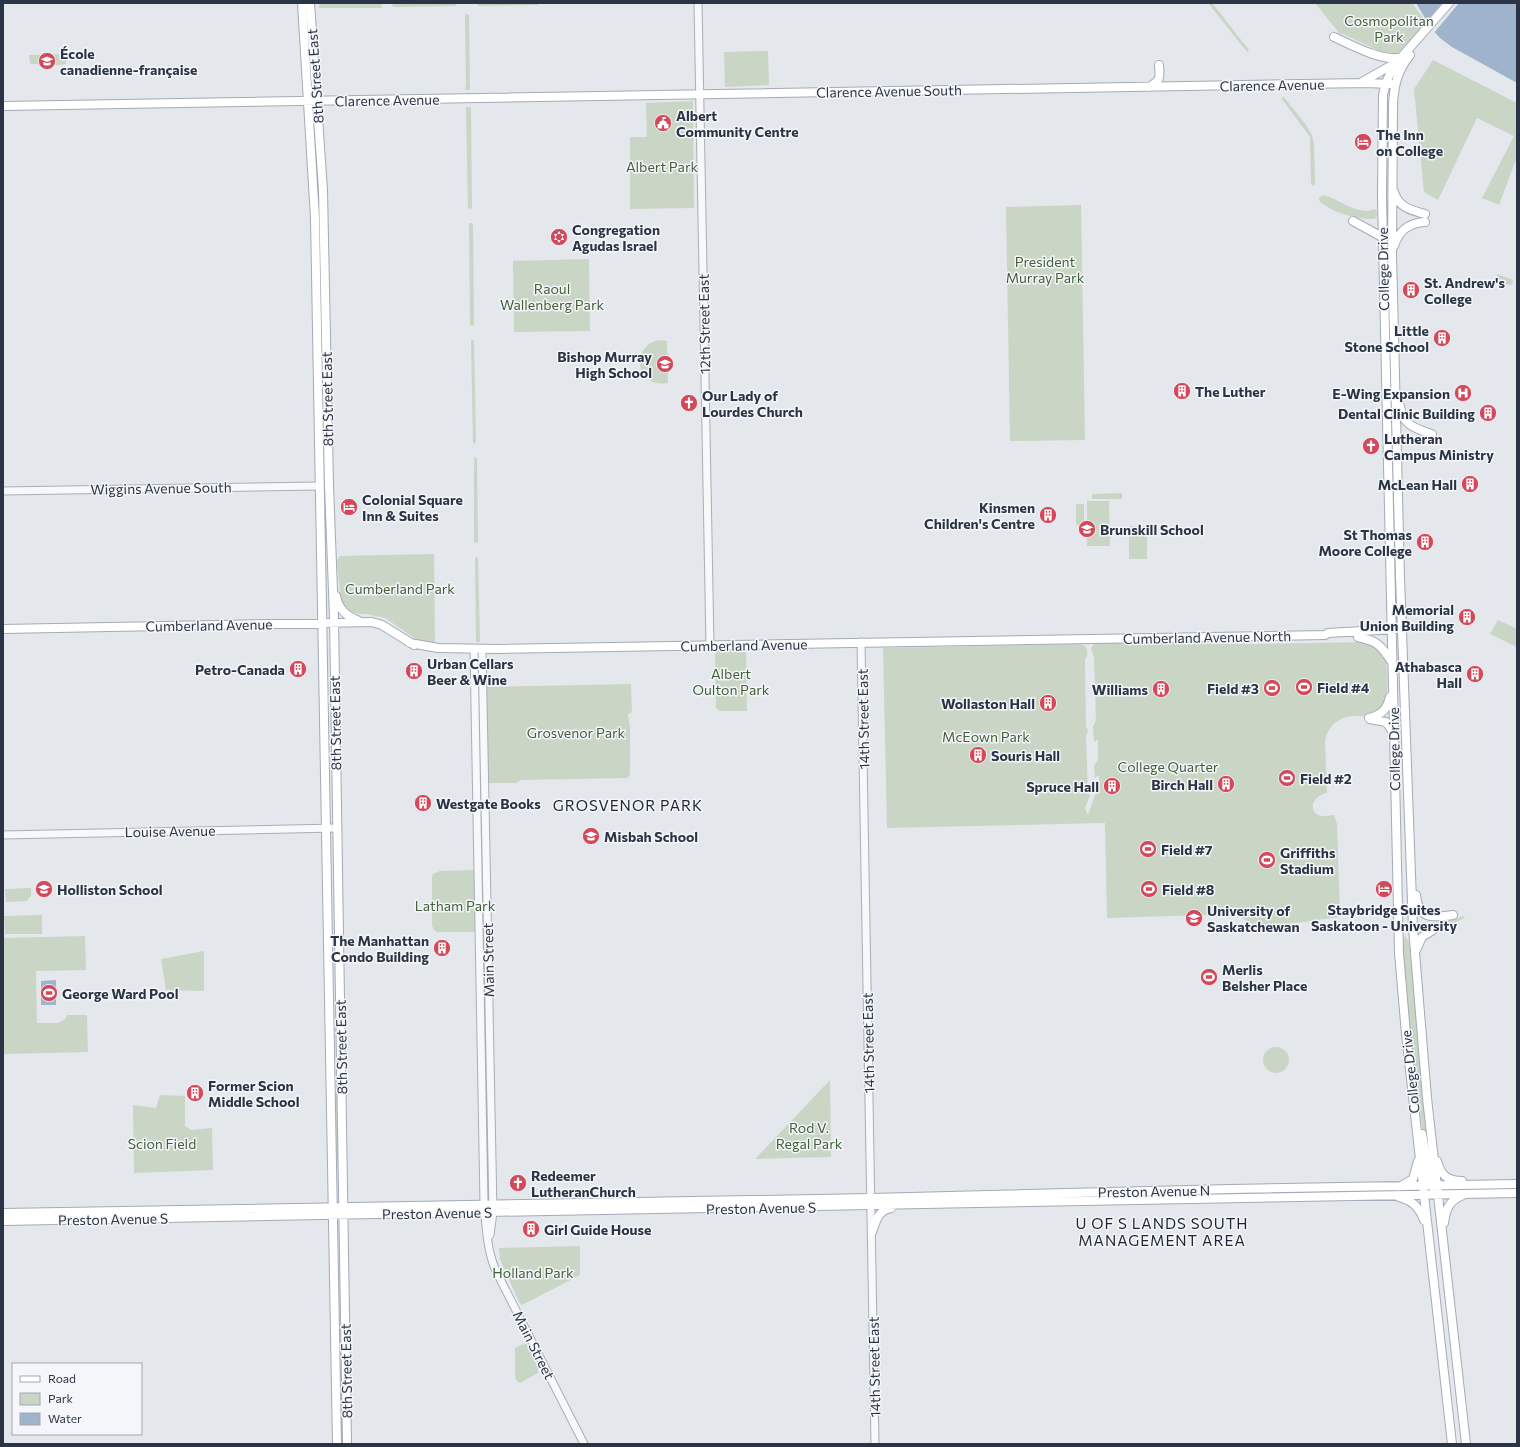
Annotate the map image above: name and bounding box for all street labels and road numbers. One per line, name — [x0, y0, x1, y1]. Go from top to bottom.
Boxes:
street label: 8th Street East — [303, 28, 327, 124]
street label: Clarence Avenue — [1219, 76, 1325, 94]
street label: Clarence Avenue South — [816, 81, 962, 101]
street label: Clarence Avenue — [334, 91, 440, 109]
street label: College Drive — [1374, 227, 1392, 311]
street label: 12th Street East — [695, 274, 713, 374]
street label: 8th Street East — [318, 351, 336, 447]
street label: Wiggins Avenue South — [90, 478, 232, 498]
street label: Cumberland Avenue — [145, 615, 273, 635]
street label: Cumberland Avenue North — [1123, 627, 1291, 647]
street label: Cumberland Avenue — [680, 635, 808, 655]
street label: 14th Street East — [854, 668, 872, 770]
street label: 8th Street East — [326, 675, 344, 771]
street label: College Drive — [1385, 707, 1403, 791]
street label: Louise Avenue — [124, 822, 216, 840]
street label: Main Street — [479, 922, 497, 997]
street label: 14th Street East — [859, 992, 877, 1094]
street label: 8th Street East — [332, 999, 350, 1095]
street label: College Drive — [1397, 1029, 1423, 1115]
street label: Preston Avenue N — [1098, 1182, 1210, 1200]
street label: Preston Avenue S — [706, 1199, 816, 1217]
street label: Preston Avenue S — [382, 1204, 492, 1222]
street label: Preston Avenue S — [58, 1210, 168, 1228]
street label: Main Street — [510, 1308, 559, 1382]
street label: 14th Street East — [865, 1316, 883, 1418]
street label: 8th Street East — [337, 1323, 355, 1419]

